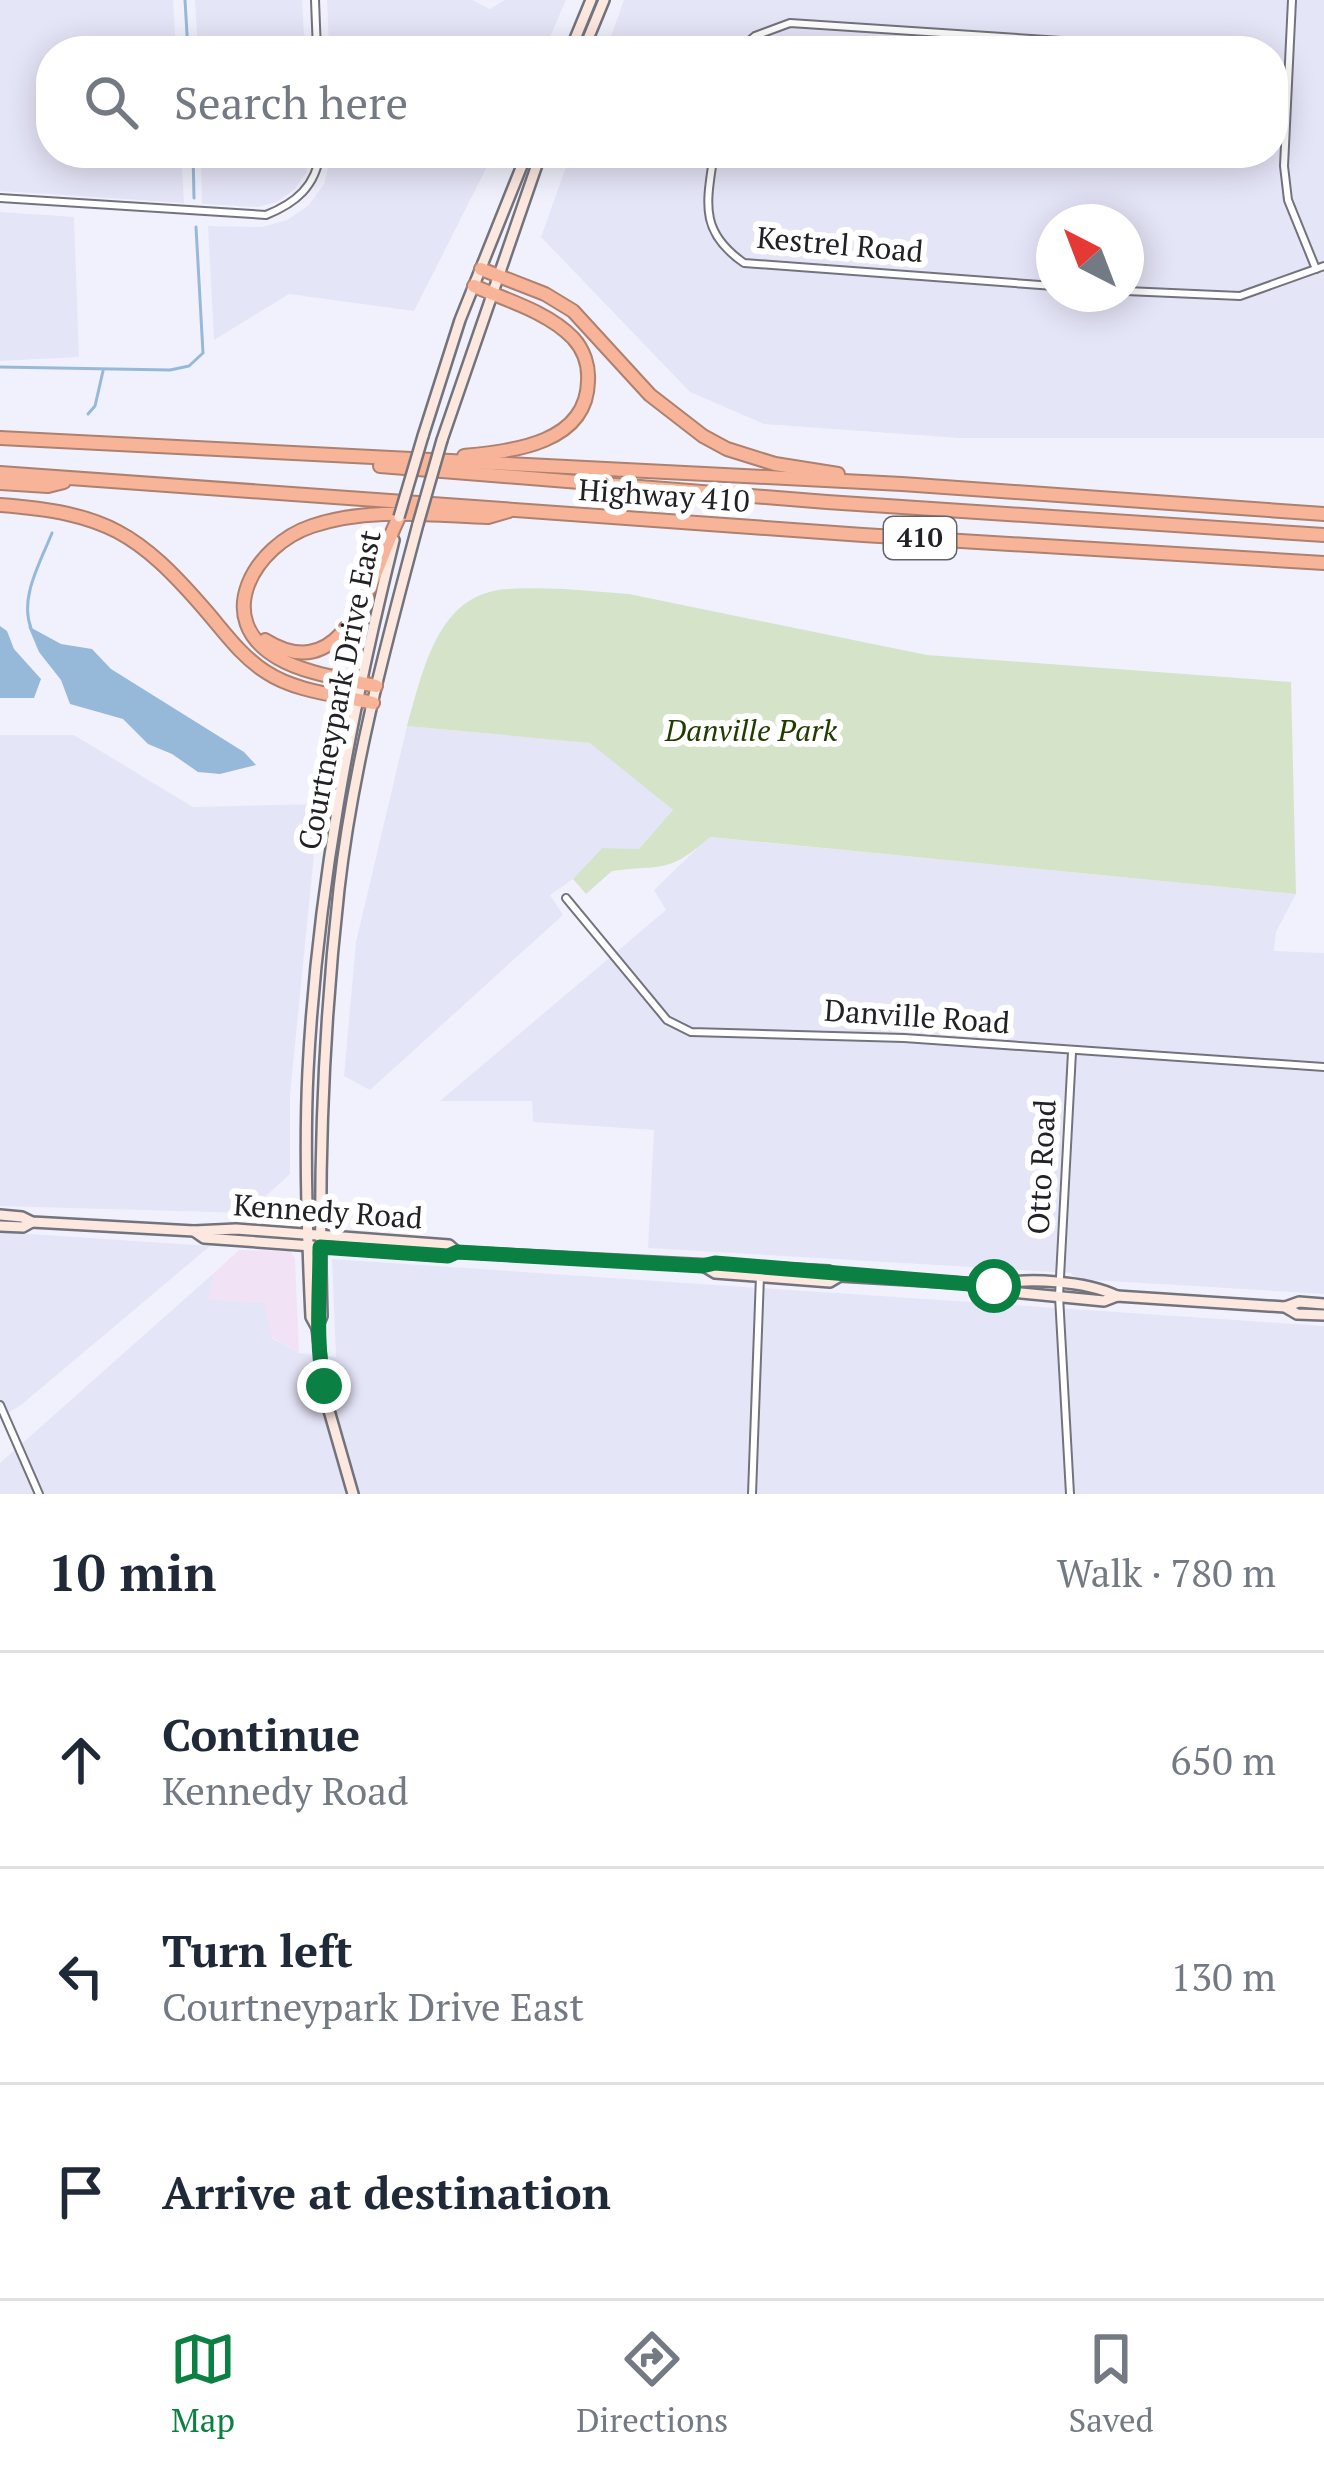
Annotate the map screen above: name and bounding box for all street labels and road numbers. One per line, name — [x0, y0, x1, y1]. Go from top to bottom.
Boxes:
street label: Kestrel Road — [755, 217, 925, 271]
street label: Highway 410 — [577, 469, 751, 521]
road number: 410 — [884, 517, 956, 559]
street label: Courtneypark Drive East — [288, 527, 390, 853]
street label: Danville Road — [823, 990, 1011, 1042]
street label: Otto Road — [1017, 1098, 1065, 1236]
street label: Kennedy Road — [232, 1184, 424, 1238]

